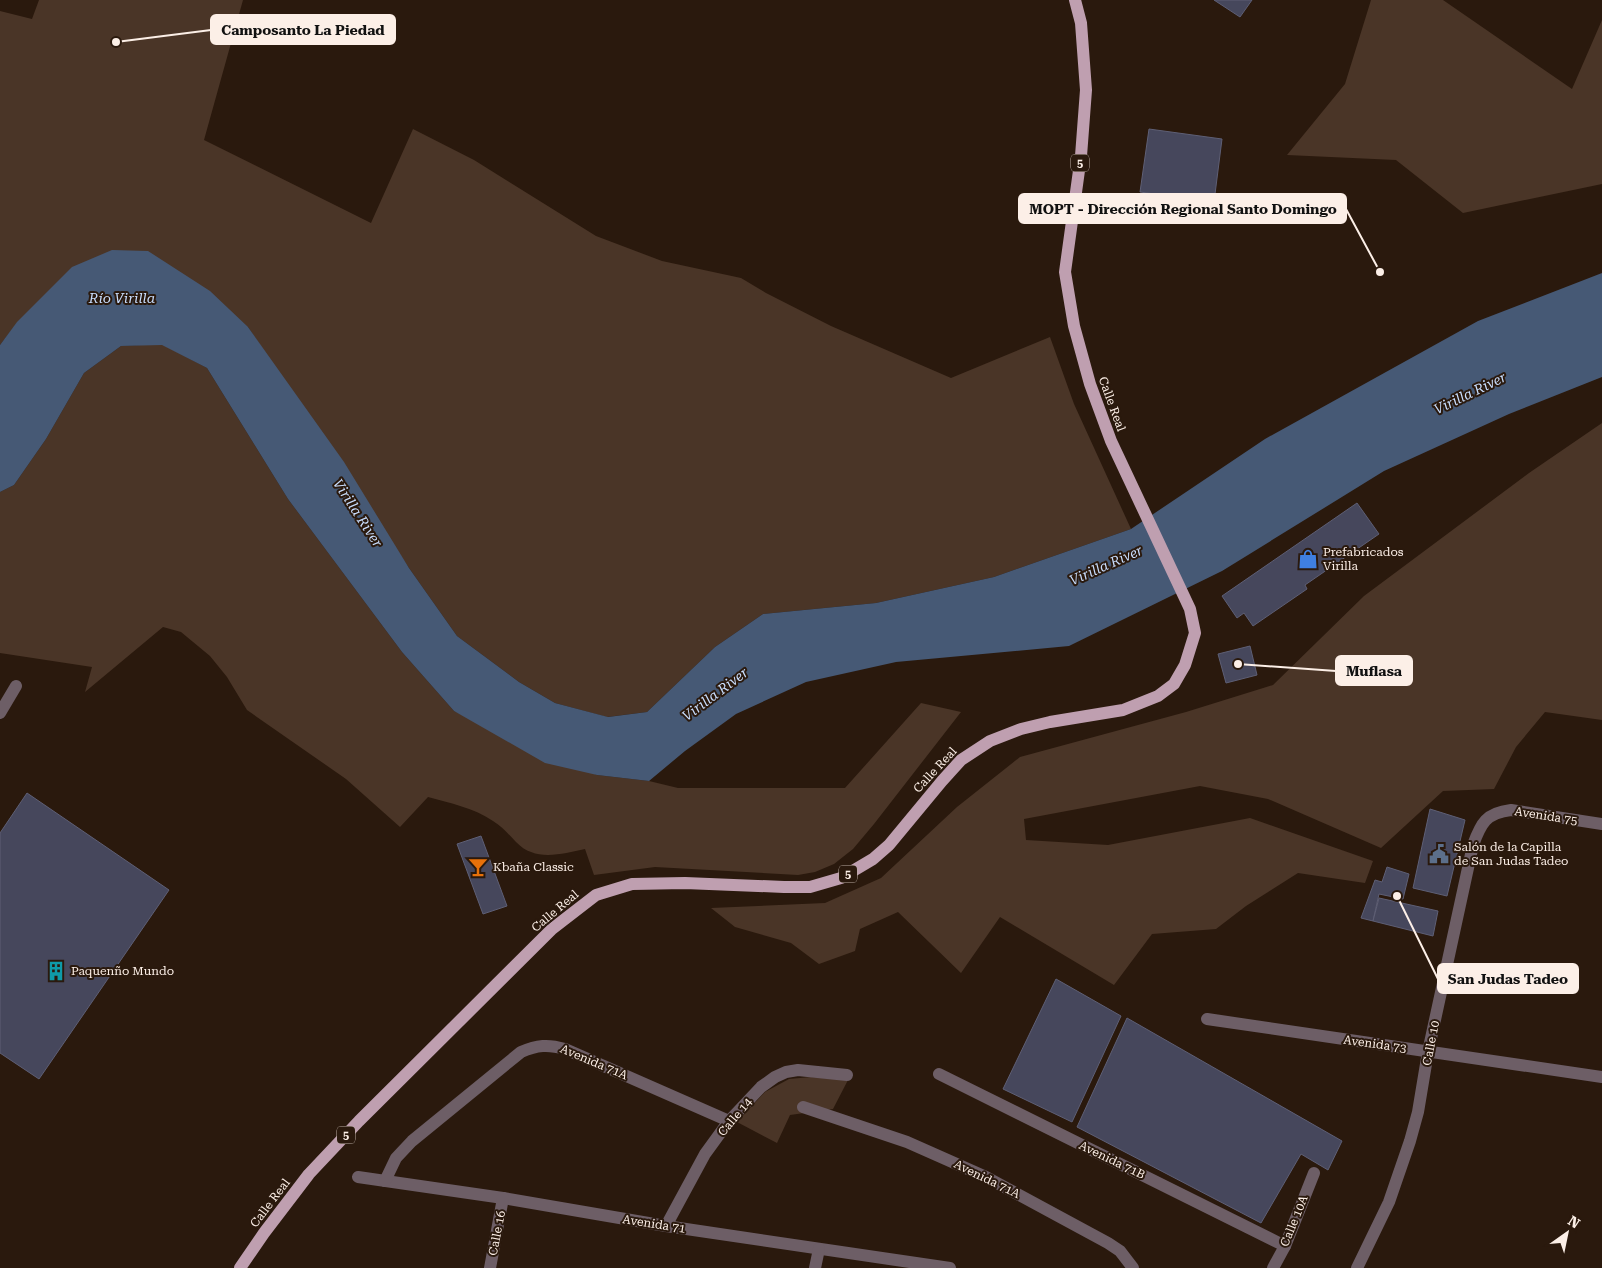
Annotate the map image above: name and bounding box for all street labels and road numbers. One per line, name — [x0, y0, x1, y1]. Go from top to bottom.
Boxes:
road number: 5 — [1071, 154, 1089, 172]
street label: Calle Real — [1096, 375, 1128, 433]
street label: Calle Real — [910, 744, 960, 796]
street label: Avenida 75 — [1514, 804, 1579, 828]
road number: 5 — [839, 866, 857, 882]
street label: Calle Real — [529, 887, 582, 935]
street label: Calle 10 — [1420, 1019, 1442, 1067]
street label: Avenida 73 — [1343, 1033, 1408, 1055]
street label: Avenida 71A — [558, 1041, 630, 1083]
street label: Calle 14 — [715, 1095, 755, 1139]
road number: 5 — [337, 1126, 355, 1144]
street label: Avenida 71B — [1077, 1138, 1147, 1182]
street label: Avenida 71A — [952, 1157, 1023, 1201]
street label: Calle Real — [247, 1176, 293, 1230]
street label: Calle 10A — [1277, 1193, 1311, 1249]
street label: Calle 16 — [486, 1209, 508, 1257]
street label: Avenida 71 — [622, 1212, 687, 1236]

